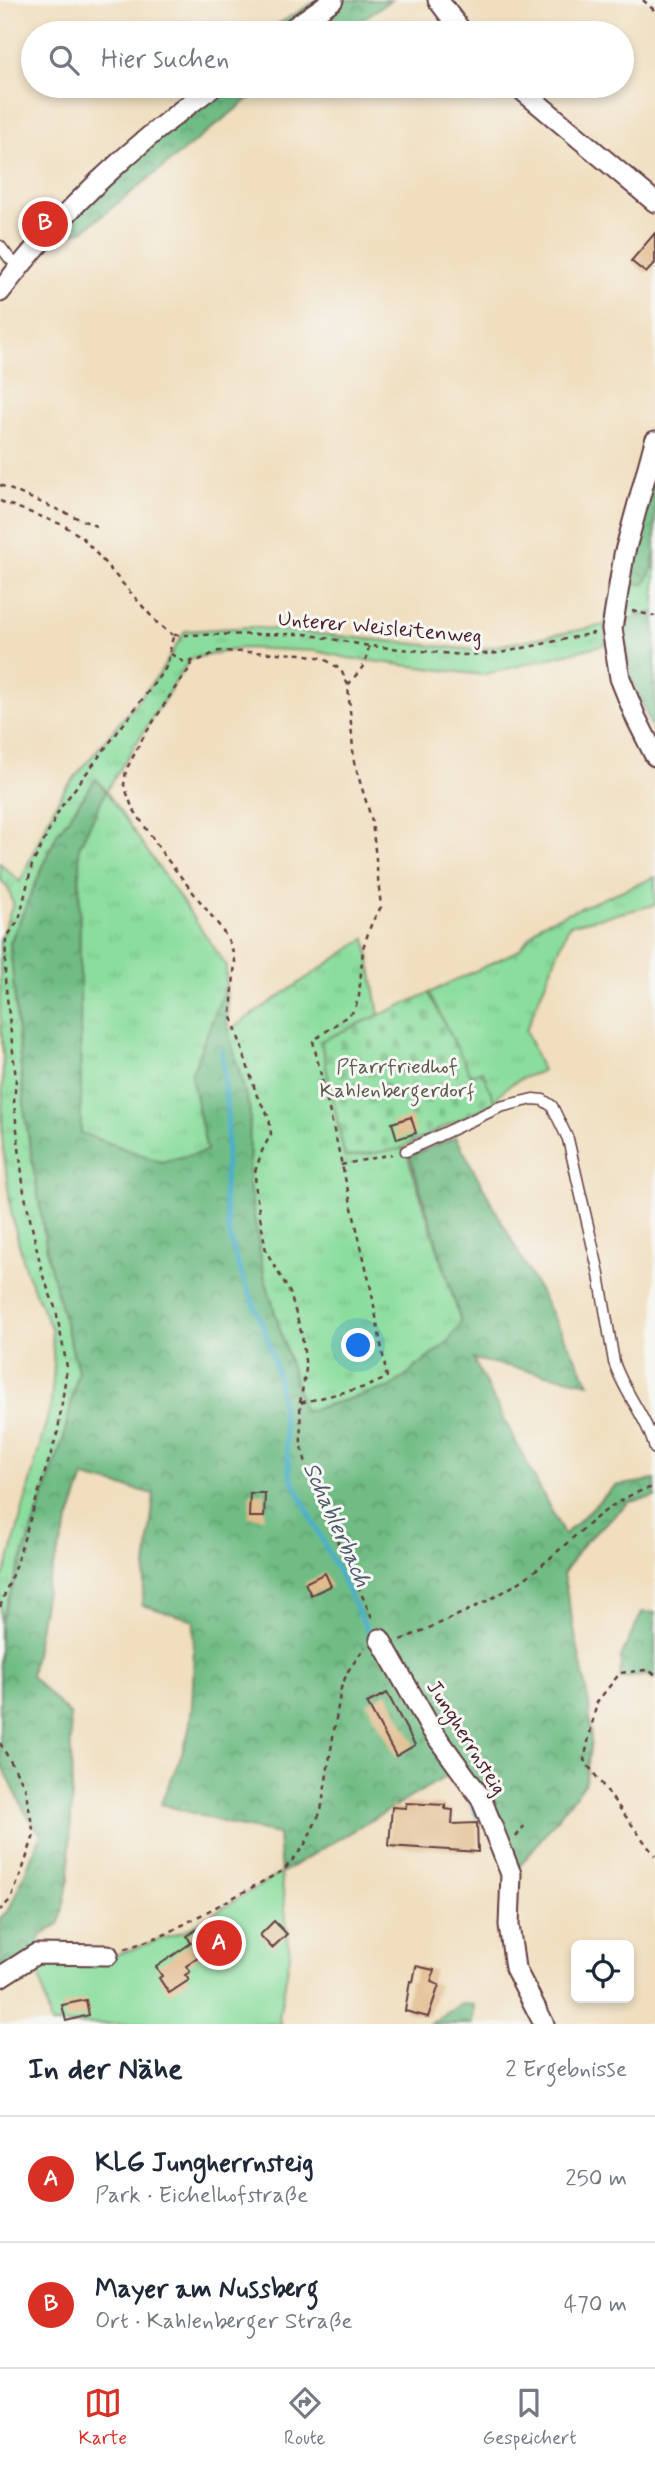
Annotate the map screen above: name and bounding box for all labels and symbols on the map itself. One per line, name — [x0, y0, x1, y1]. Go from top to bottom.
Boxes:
pin: B — [22, 198, 68, 250]
street label: Unterer Weisleitenweg — [277, 605, 483, 651]
park label: Pfarrfriedhof Kahlenbergerdorf — [319, 1053, 475, 1107]
your location — [341, 1328, 375, 1362]
water label: Schablerbach — [295, 1458, 377, 1592]
street label: Jungherrnsteig — [419, 1675, 512, 1801]
pin: A — [196, 1917, 242, 1969]

